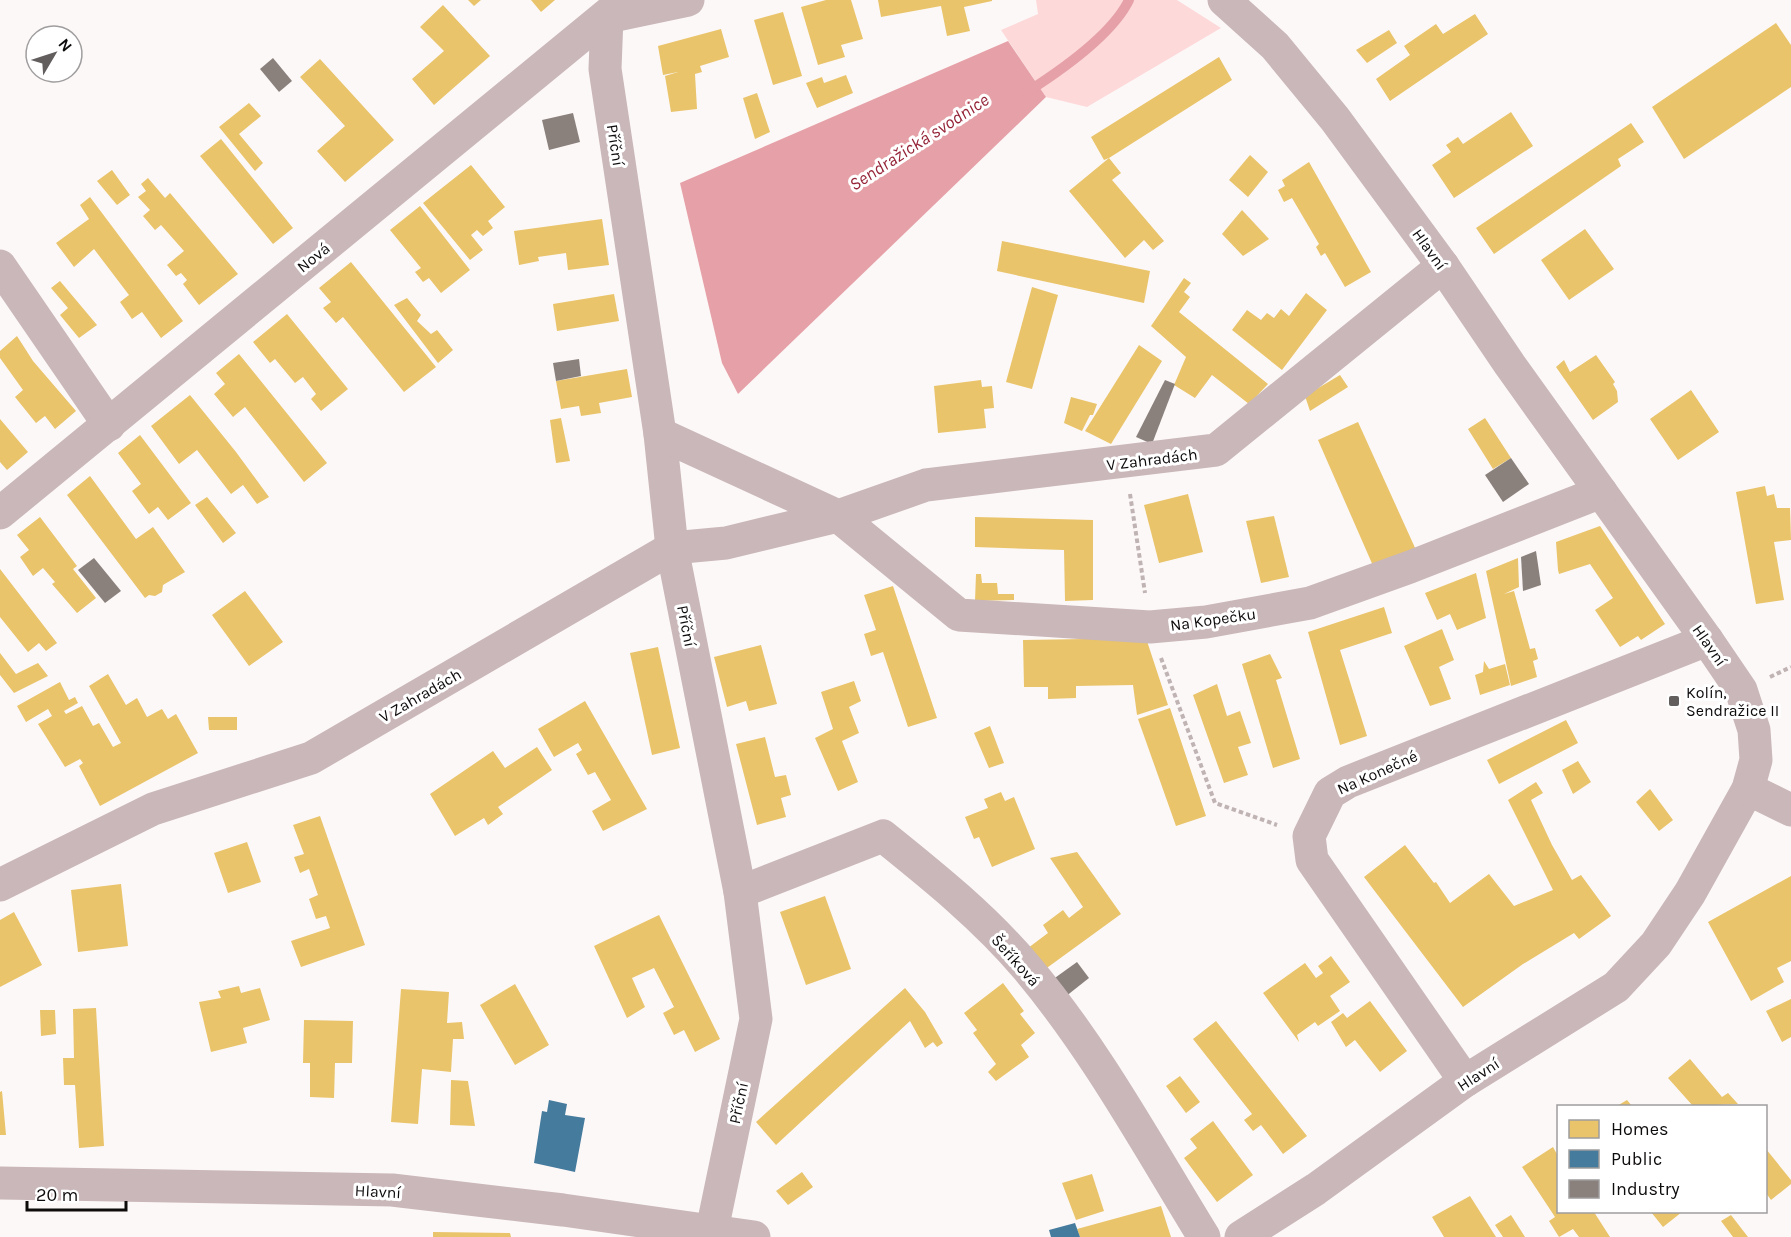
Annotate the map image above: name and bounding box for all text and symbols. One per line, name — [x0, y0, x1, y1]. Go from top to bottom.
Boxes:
north arrow — [24, 24, 84, 84]
text: N — [54, 34, 76, 55]
water label: Sendražická svodnice — [845, 89, 993, 195]
street label: Příční — [603, 123, 628, 168]
street label: Hlavní — [1408, 225, 1451, 274]
street label: Nová — [293, 239, 333, 276]
street label: V Zahradách — [1105, 444, 1199, 475]
street label: Příční — [673, 604, 700, 649]
street label: Na Kopečku — [1169, 604, 1257, 635]
street label: Hlavní — [1688, 621, 1731, 670]
street label: V Zahradách — [376, 664, 465, 727]
place label: Kolín, Sendražice II — [1686, 683, 1779, 720]
marker: Kolín, Sendražice II — [1667, 694, 1681, 708]
street label: Na Konečné — [1334, 746, 1420, 799]
street label: Šeříková — [987, 931, 1044, 990]
street label: Hlavní — [1454, 1054, 1503, 1095]
street label: Příční — [725, 1080, 752, 1126]
legend — [1557, 1105, 1767, 1213]
text: Homes — [1611, 1118, 1668, 1140]
text: Public — [1611, 1148, 1662, 1170]
scale bar — [27, 1174, 126, 1212]
text: Industry — [1611, 1178, 1680, 1200]
street label: Hlavní — [354, 1181, 402, 1202]
text: 20 m — [36, 1184, 78, 1206]

